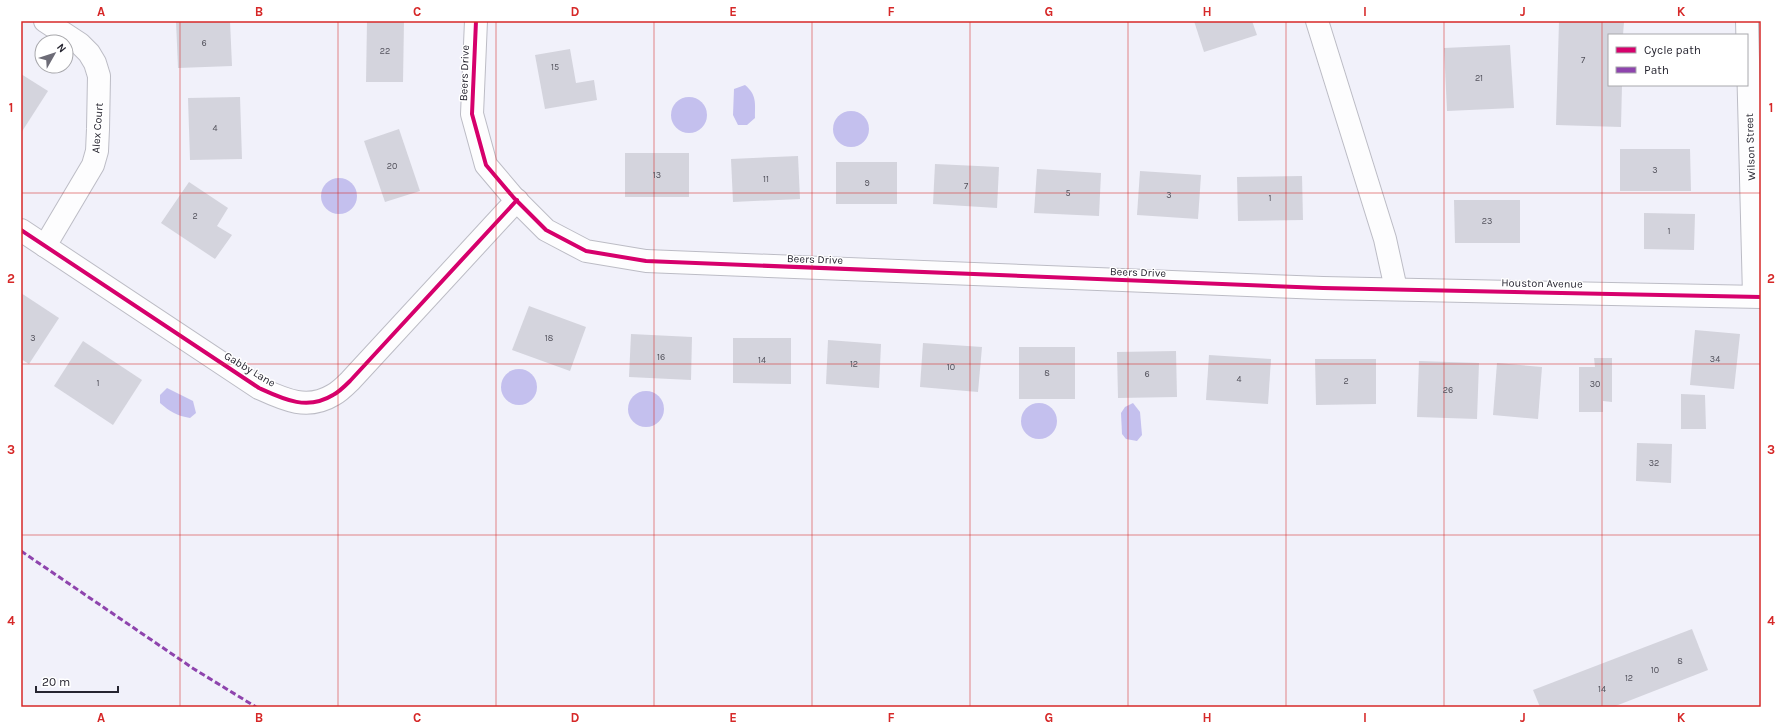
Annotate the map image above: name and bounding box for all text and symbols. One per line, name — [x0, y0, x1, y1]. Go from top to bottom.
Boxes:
text: A — [97, 4, 105, 19]
text: B — [255, 4, 263, 19]
text: C — [413, 4, 421, 19]
text: D — [571, 4, 580, 19]
text: E — [729, 4, 737, 19]
text: F — [887, 4, 895, 19]
text: G — [1045, 4, 1053, 19]
text: H — [1202, 4, 1212, 19]
text: I — [1363, 4, 1367, 19]
text: J — [1520, 4, 1526, 19]
text: K — [1677, 4, 1686, 19]
north arrow — [34, 34, 74, 74]
legend — [1608, 34, 1748, 86]
house number: 6 — [201, 38, 207, 48]
text: N — [54, 41, 69, 55]
text: Cycle path — [1644, 43, 1701, 57]
street label: Beers Drive — [457, 44, 472, 101]
house number: 22 — [380, 46, 390, 56]
house number: 7 — [1581, 55, 1586, 65]
house number: 15 — [551, 62, 559, 72]
text: Path — [1644, 63, 1669, 77]
house number: 21 — [1475, 73, 1483, 83]
text: 1 — [9, 100, 13, 115]
text: 1 — [1769, 100, 1773, 115]
street label: Alex Court — [89, 102, 106, 154]
street label: Wilson Street — [1743, 113, 1758, 181]
house number: 4 — [212, 123, 218, 133]
house number: 20 — [387, 161, 397, 171]
house number: 3 — [1652, 165, 1658, 175]
house number: 13 — [653, 170, 661, 180]
house number: 11 — [763, 174, 769, 184]
house number: 9 — [864, 178, 870, 188]
house number: 7 — [964, 181, 969, 191]
house number: 5 — [1065, 188, 1071, 198]
house number: 3 — [1166, 190, 1172, 200]
house number: 1 — [1269, 193, 1272, 203]
house number: 2 — [192, 211, 198, 221]
house number: 23 — [1482, 216, 1492, 226]
house number: 1 — [1668, 226, 1671, 236]
street label: Beers Drive — [787, 252, 844, 267]
street label: Beers Drive — [1110, 265, 1167, 280]
text: 2 — [7, 271, 15, 286]
text: 2 — [1767, 271, 1775, 286]
street label: Houston Avenue — [1501, 276, 1583, 291]
house number: 3 — [30, 333, 36, 343]
house number: 18 — [545, 333, 554, 343]
street label: Gabby Lane — [222, 349, 278, 390]
house number: 16 — [657, 352, 665, 362]
house number: 34 — [1710, 354, 1720, 364]
house number: 14 — [758, 355, 766, 365]
house number: 12 — [850, 359, 858, 369]
house number: 10 — [947, 362, 955, 372]
house number: 8 — [1044, 368, 1050, 378]
house number: 6 — [1144, 369, 1150, 379]
house number: 4 — [1236, 374, 1242, 384]
house number: 2 — [1343, 376, 1349, 386]
house number: 1 — [97, 378, 100, 388]
house number: 30 — [1590, 379, 1600, 389]
house number: 26 — [1443, 385, 1453, 395]
text: 3 — [7, 442, 15, 457]
text: 3 — [1767, 442, 1775, 457]
house number: 32 — [1649, 458, 1659, 468]
text: 4 — [7, 613, 15, 628]
text: 4 — [1767, 613, 1775, 628]
house number: 8 — [1677, 656, 1683, 666]
house number: 10 — [1651, 665, 1659, 675]
scale bar — [36, 668, 118, 694]
house number: 12 — [1625, 673, 1633, 683]
text: 20 m — [42, 675, 70, 689]
house number: 14 — [1598, 684, 1606, 694]
text: A — [97, 710, 105, 725]
text: B — [255, 710, 263, 725]
text: C — [413, 710, 421, 725]
text: D — [571, 710, 580, 725]
text: E — [729, 710, 737, 725]
text: F — [887, 710, 895, 725]
text: G — [1045, 710, 1053, 725]
text: H — [1202, 710, 1212, 725]
text: I — [1363, 710, 1367, 725]
text: J — [1520, 710, 1526, 725]
text: K — [1677, 710, 1686, 725]

